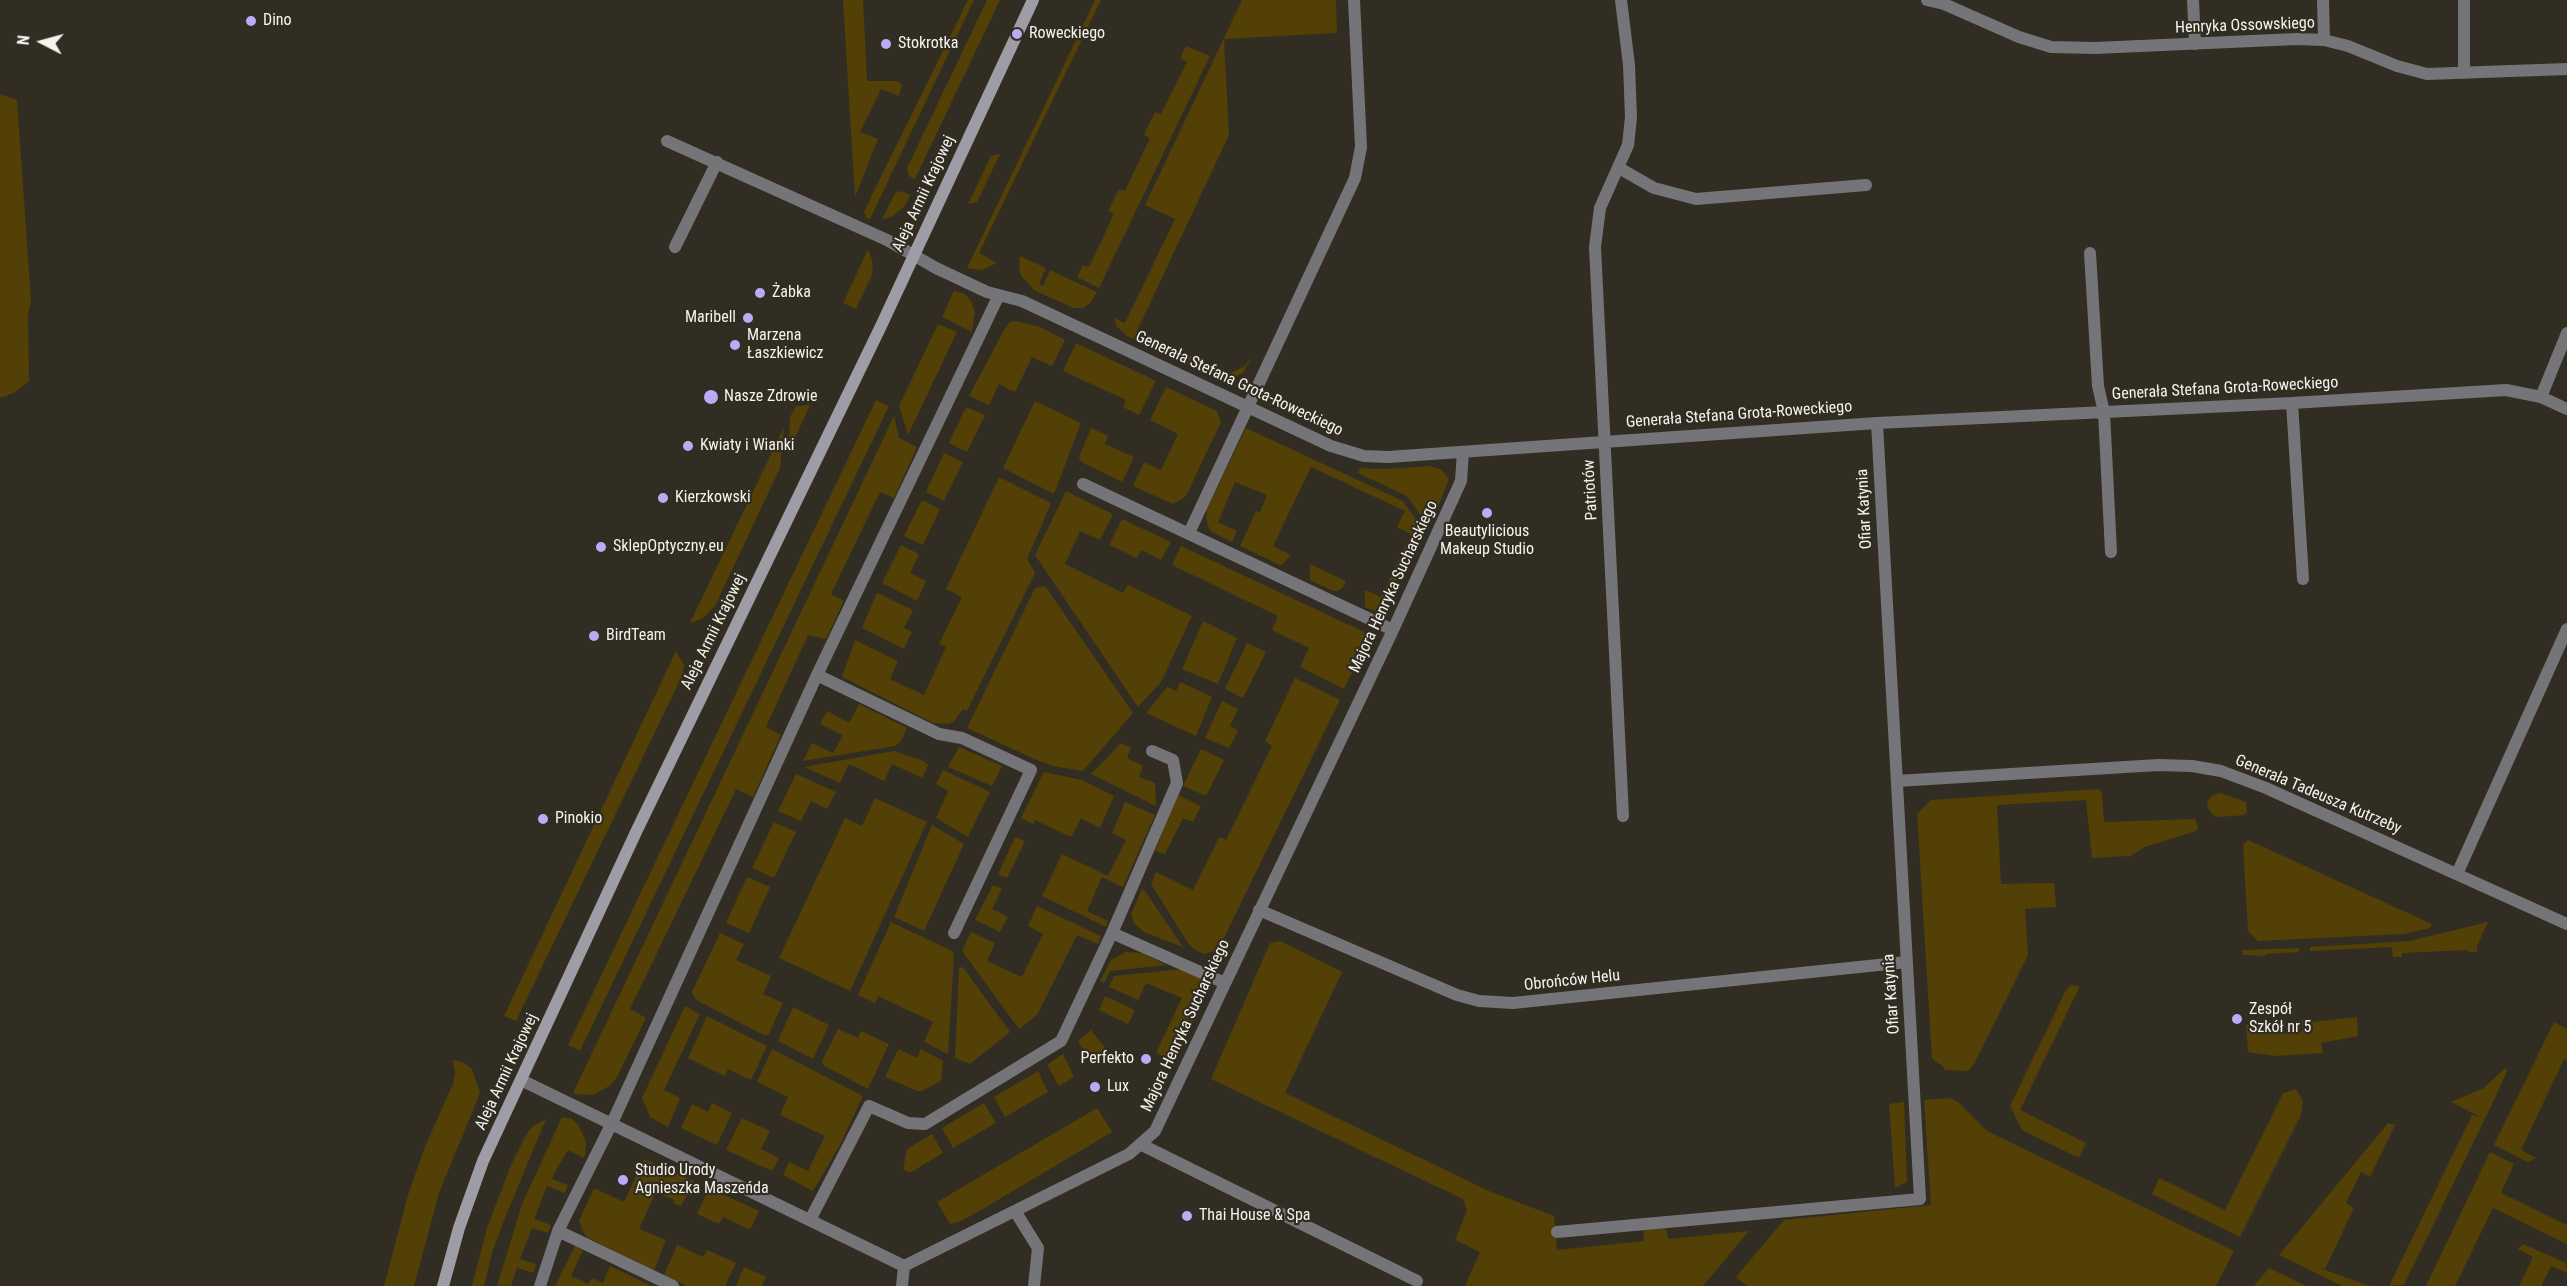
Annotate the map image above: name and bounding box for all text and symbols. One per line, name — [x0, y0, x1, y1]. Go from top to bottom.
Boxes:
place label: Dino — [263, 11, 292, 31]
north arrow — [12, 12, 72, 72]
marker: Dino — [244, 14, 258, 28]
street label: Henryka Ossowskiego — [2175, 14, 2315, 38]
place label: Roweckiego — [1029, 24, 1105, 44]
marker: Roweckiego — [1010, 27, 1024, 41]
text: N — [14, 34, 34, 46]
place label: Stokrotka — [898, 34, 958, 54]
marker: Stokrotka — [879, 37, 893, 51]
street label: Aleja Armii Krajowej — [889, 133, 959, 255]
place label: Żabka — [772, 283, 811, 303]
marker: Żabka — [753, 286, 767, 300]
place label: Maribell — [685, 308, 736, 328]
marker: Maribell — [741, 311, 755, 325]
place label: Marzena Łaszkiewicz — [747, 326, 823, 364]
street label: Generała Stefana Grota-Roweckiego — [1132, 327, 1346, 441]
marker: Marzena Łaszkiewicz — [728, 338, 742, 352]
street label: Generała Stefana Grota-Roweckiego — [2111, 373, 2339, 405]
place label: Nasze Zdrowie — [724, 387, 817, 407]
marker: Nasze Zdrowie — [702, 388, 720, 406]
street label: Generała Stefana Grota-Roweckiego — [1625, 398, 1853, 432]
place label: Kwiaty i Wianki — [700, 436, 795, 456]
marker: Kwiaty i Wianki — [681, 439, 695, 453]
street label: Patriotów — [1580, 459, 1602, 521]
street label: Ofiar Katynia — [1853, 468, 1877, 550]
place label: Kierzkowski — [675, 488, 751, 508]
marker: Kierzkowski — [656, 491, 670, 505]
street label: Majora Henryka Sucharskiego — [1346, 498, 1442, 676]
marker: Beautylicious Makeup Studio — [1480, 506, 1494, 520]
place label: Beautylicious Makeup Studio — [1440, 522, 1534, 560]
place label: SklepOptyczny.eu — [613, 537, 724, 557]
marker: SklepOptyczny.eu — [594, 540, 608, 554]
street label: Aleja Armii Krajowej — [678, 571, 750, 693]
place label: BirdTeam — [606, 626, 666, 646]
marker: BirdTeam — [587, 629, 601, 643]
street label: Generała Tadeusza Kutrzeby — [2232, 751, 2404, 839]
place label: Pinokio — [555, 809, 602, 829]
marker: Pinokio — [536, 812, 550, 826]
street label: Majora Henryka Sucharskiego — [1138, 937, 1234, 1115]
street label: Ofiar Katynia — [1880, 953, 1904, 1035]
street label: Obrońców Helu — [1523, 966, 1621, 996]
place label: Zespół Szkół nr 5 — [2249, 1000, 2311, 1038]
street label: Aleja Armii Krajowej — [472, 1011, 542, 1133]
marker: Zespół Szkół nr 5 — [2230, 1012, 2244, 1026]
place label: Perfekto — [1081, 1049, 1134, 1069]
marker: Perfekto — [1139, 1052, 1153, 1066]
place label: Lux — [1107, 1077, 1129, 1097]
marker: Lux — [1088, 1080, 1102, 1094]
place label: Studio Urody Agnieszka Maszeńda — [635, 1161, 769, 1199]
marker: Studio Urody Agnieszka Maszeńda — [616, 1173, 630, 1187]
place label: Thai House & Spa — [1199, 1206, 1310, 1226]
marker: Thai House & Spa — [1180, 1209, 1194, 1223]

